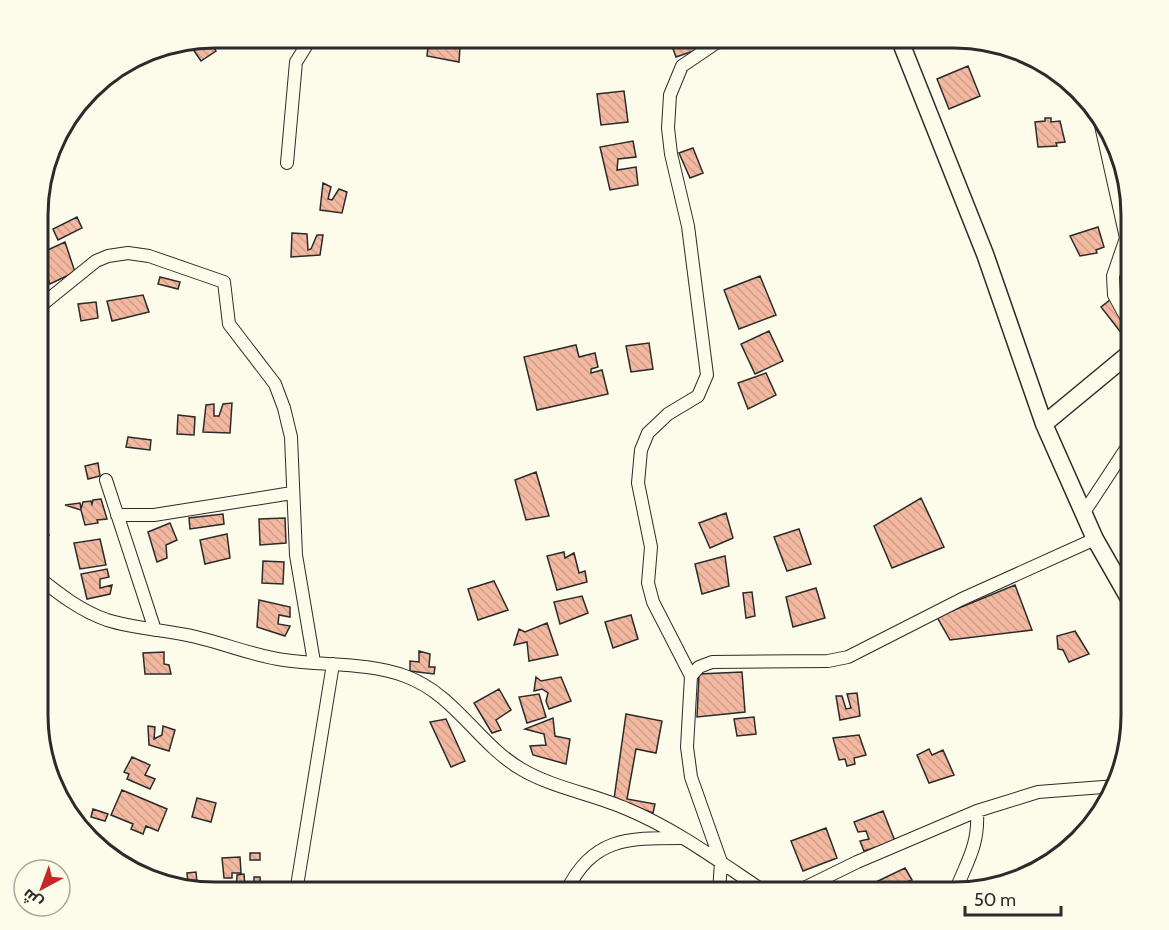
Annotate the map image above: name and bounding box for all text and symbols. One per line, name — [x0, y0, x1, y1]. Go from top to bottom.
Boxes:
north arrow — [12, 858, 72, 918]
scale bar — [965, 879, 1061, 917]
text: ش — [19, 885, 46, 913]
text: 50 m — [974, 889, 1016, 911]

